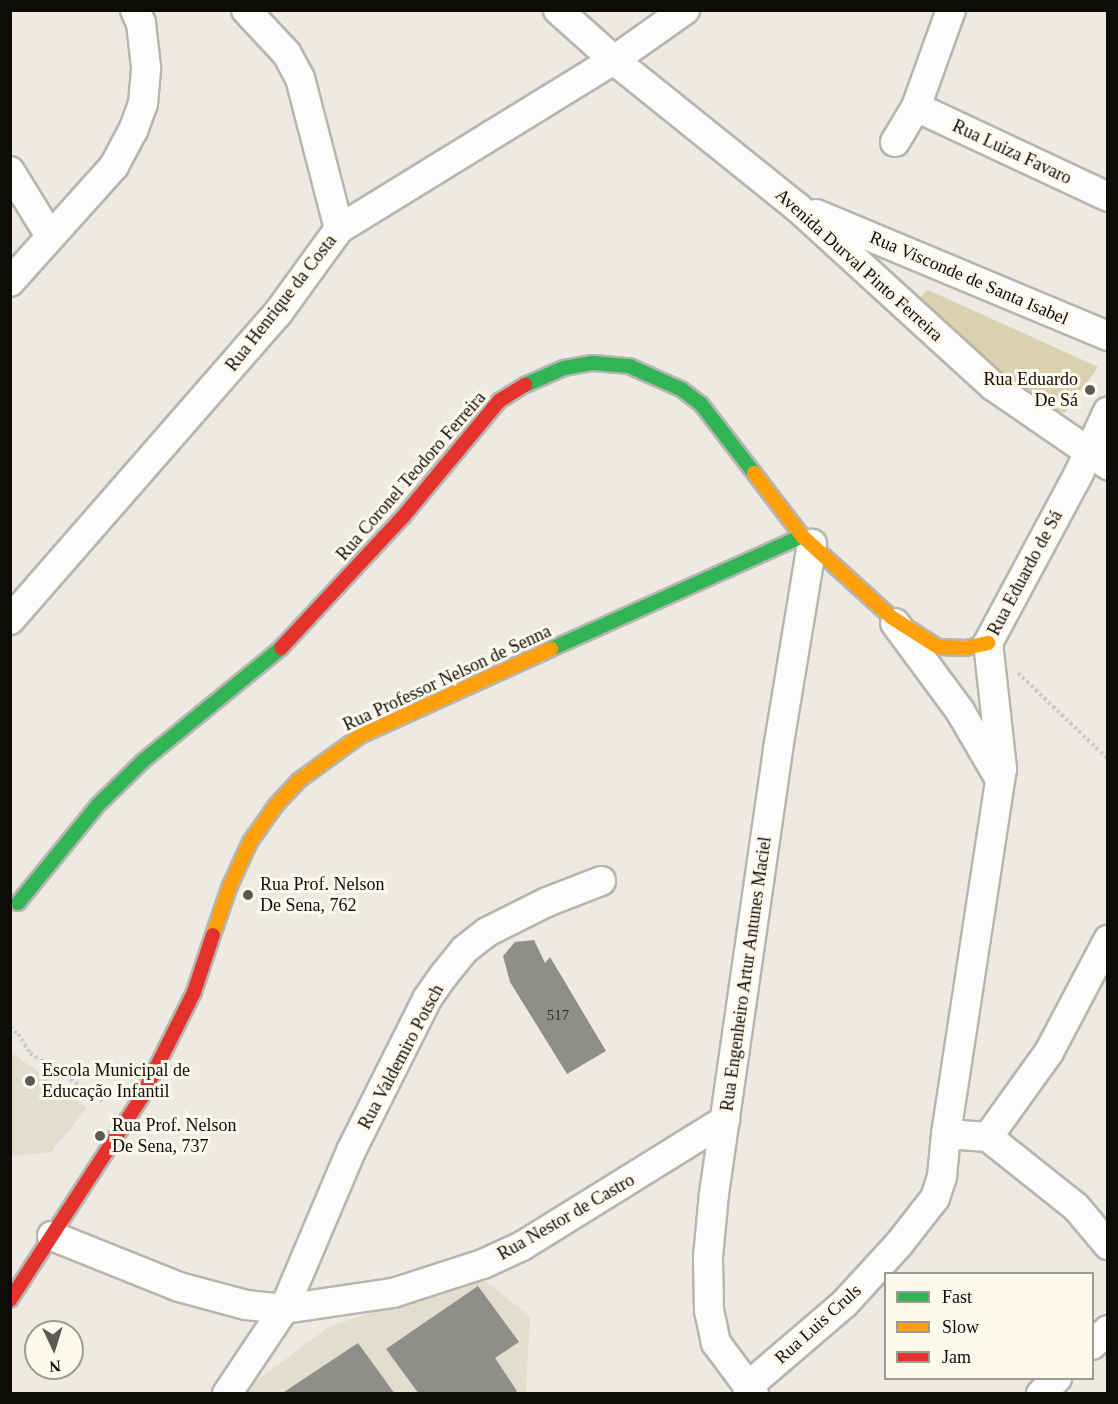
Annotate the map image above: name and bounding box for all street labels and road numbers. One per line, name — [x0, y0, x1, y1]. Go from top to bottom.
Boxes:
street label: Rua Luiza Favaro — [949, 115, 1075, 189]
street label: Avenida Durval Pinto Ferreira — [771, 184, 947, 346]
street label: Rua Visconde de Santa Isabel — [866, 226, 1072, 330]
street label: Rua Henrique da Costa — [221, 230, 341, 376]
street label: Rua Coronel Teodoro Ferreira — [332, 387, 490, 565]
street label: Rua Eduardo de Sá — [983, 507, 1067, 639]
street label: Rua Professor Nelson de Senna — [340, 620, 554, 736]
street label: Rua Engenheiro Artur Antunes Maciel — [716, 834, 776, 1114]
street label: Rua Valdemiro Potsch — [354, 981, 448, 1133]
street label: Rua Nestor de Castro — [494, 1169, 638, 1265]
street label: Rua Luis Cruls — [770, 1280, 866, 1368]

